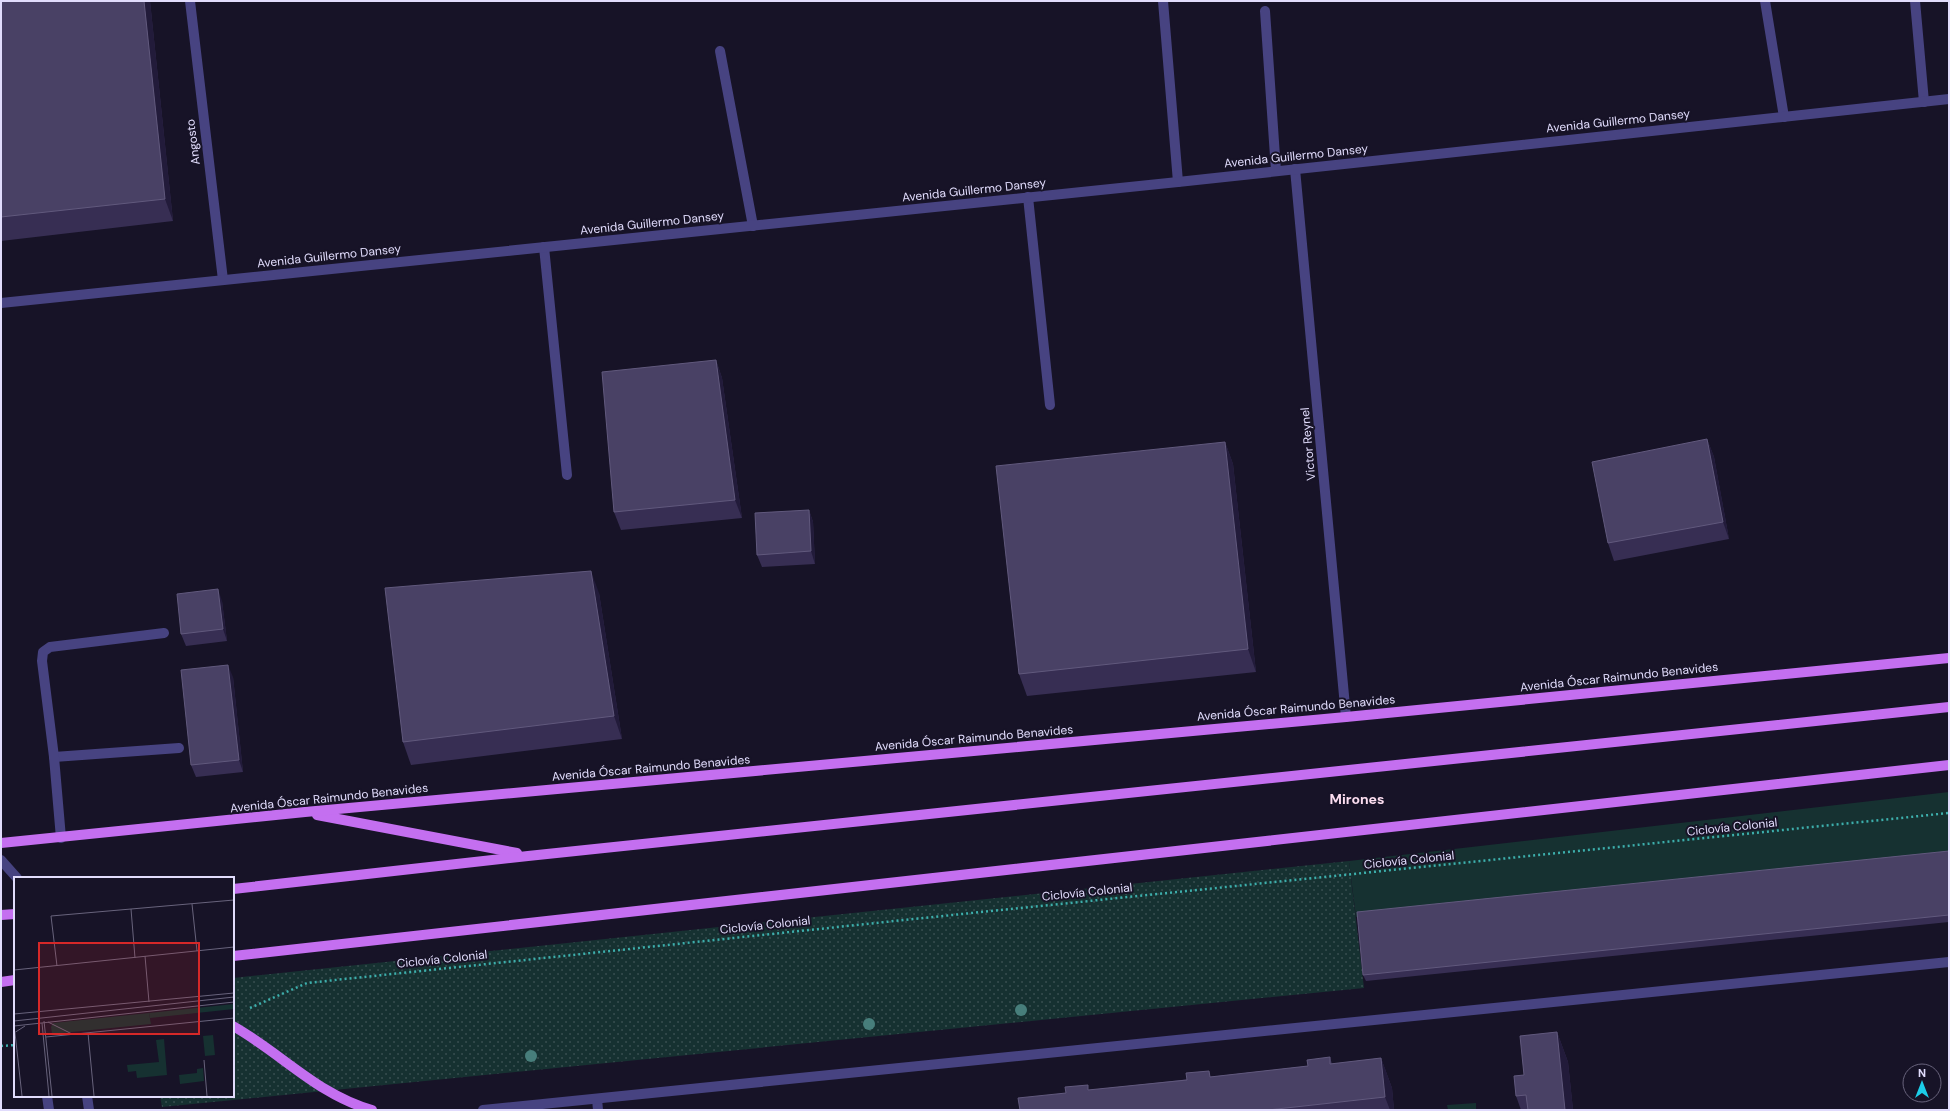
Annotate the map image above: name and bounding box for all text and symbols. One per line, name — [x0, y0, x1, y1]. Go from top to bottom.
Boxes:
street label: Avenida Guillermo Dansey — [1545, 105, 1691, 137]
street label: Angosto — [182, 118, 204, 166]
street label: Avenida Guillermo Dansey — [1223, 140, 1369, 172]
street label: Avenida Guillermo Dansey — [901, 174, 1047, 206]
street label: Avenida Guillermo Dansey — [579, 207, 725, 239]
street label: Avenida Guillermo Dansey — [256, 240, 402, 272]
street label: Victor Reynel — [1297, 407, 1319, 481]
street label: Avenida Óscar Raimundo Benavides — [1519, 659, 1719, 695]
street label: Avenida Óscar Raimundo Benavides — [1196, 691, 1396, 725]
street label: Avenida Óscar Raimundo Benavides — [874, 721, 1074, 755]
street label: Avenida Óscar Raimundo Benavides — [551, 751, 751, 785]
street label: Avenida Óscar Raimundo Benavides — [229, 780, 429, 816]
district label: Mirones — [1330, 790, 1384, 808]
street label: Ciclovía Colonial — [1686, 814, 1778, 840]
street label: Ciclovía Colonial — [1363, 847, 1455, 873]
inset map — [14, 877, 234, 1097]
street label: Ciclovía Colonial — [1041, 879, 1133, 905]
street label: Ciclovía Colonial — [719, 912, 811, 938]
street label: Ciclovía Colonial — [396, 946, 488, 972]
north arrow — [1902, 1063, 1942, 1103]
text: N — [1918, 1066, 1926, 1080]

